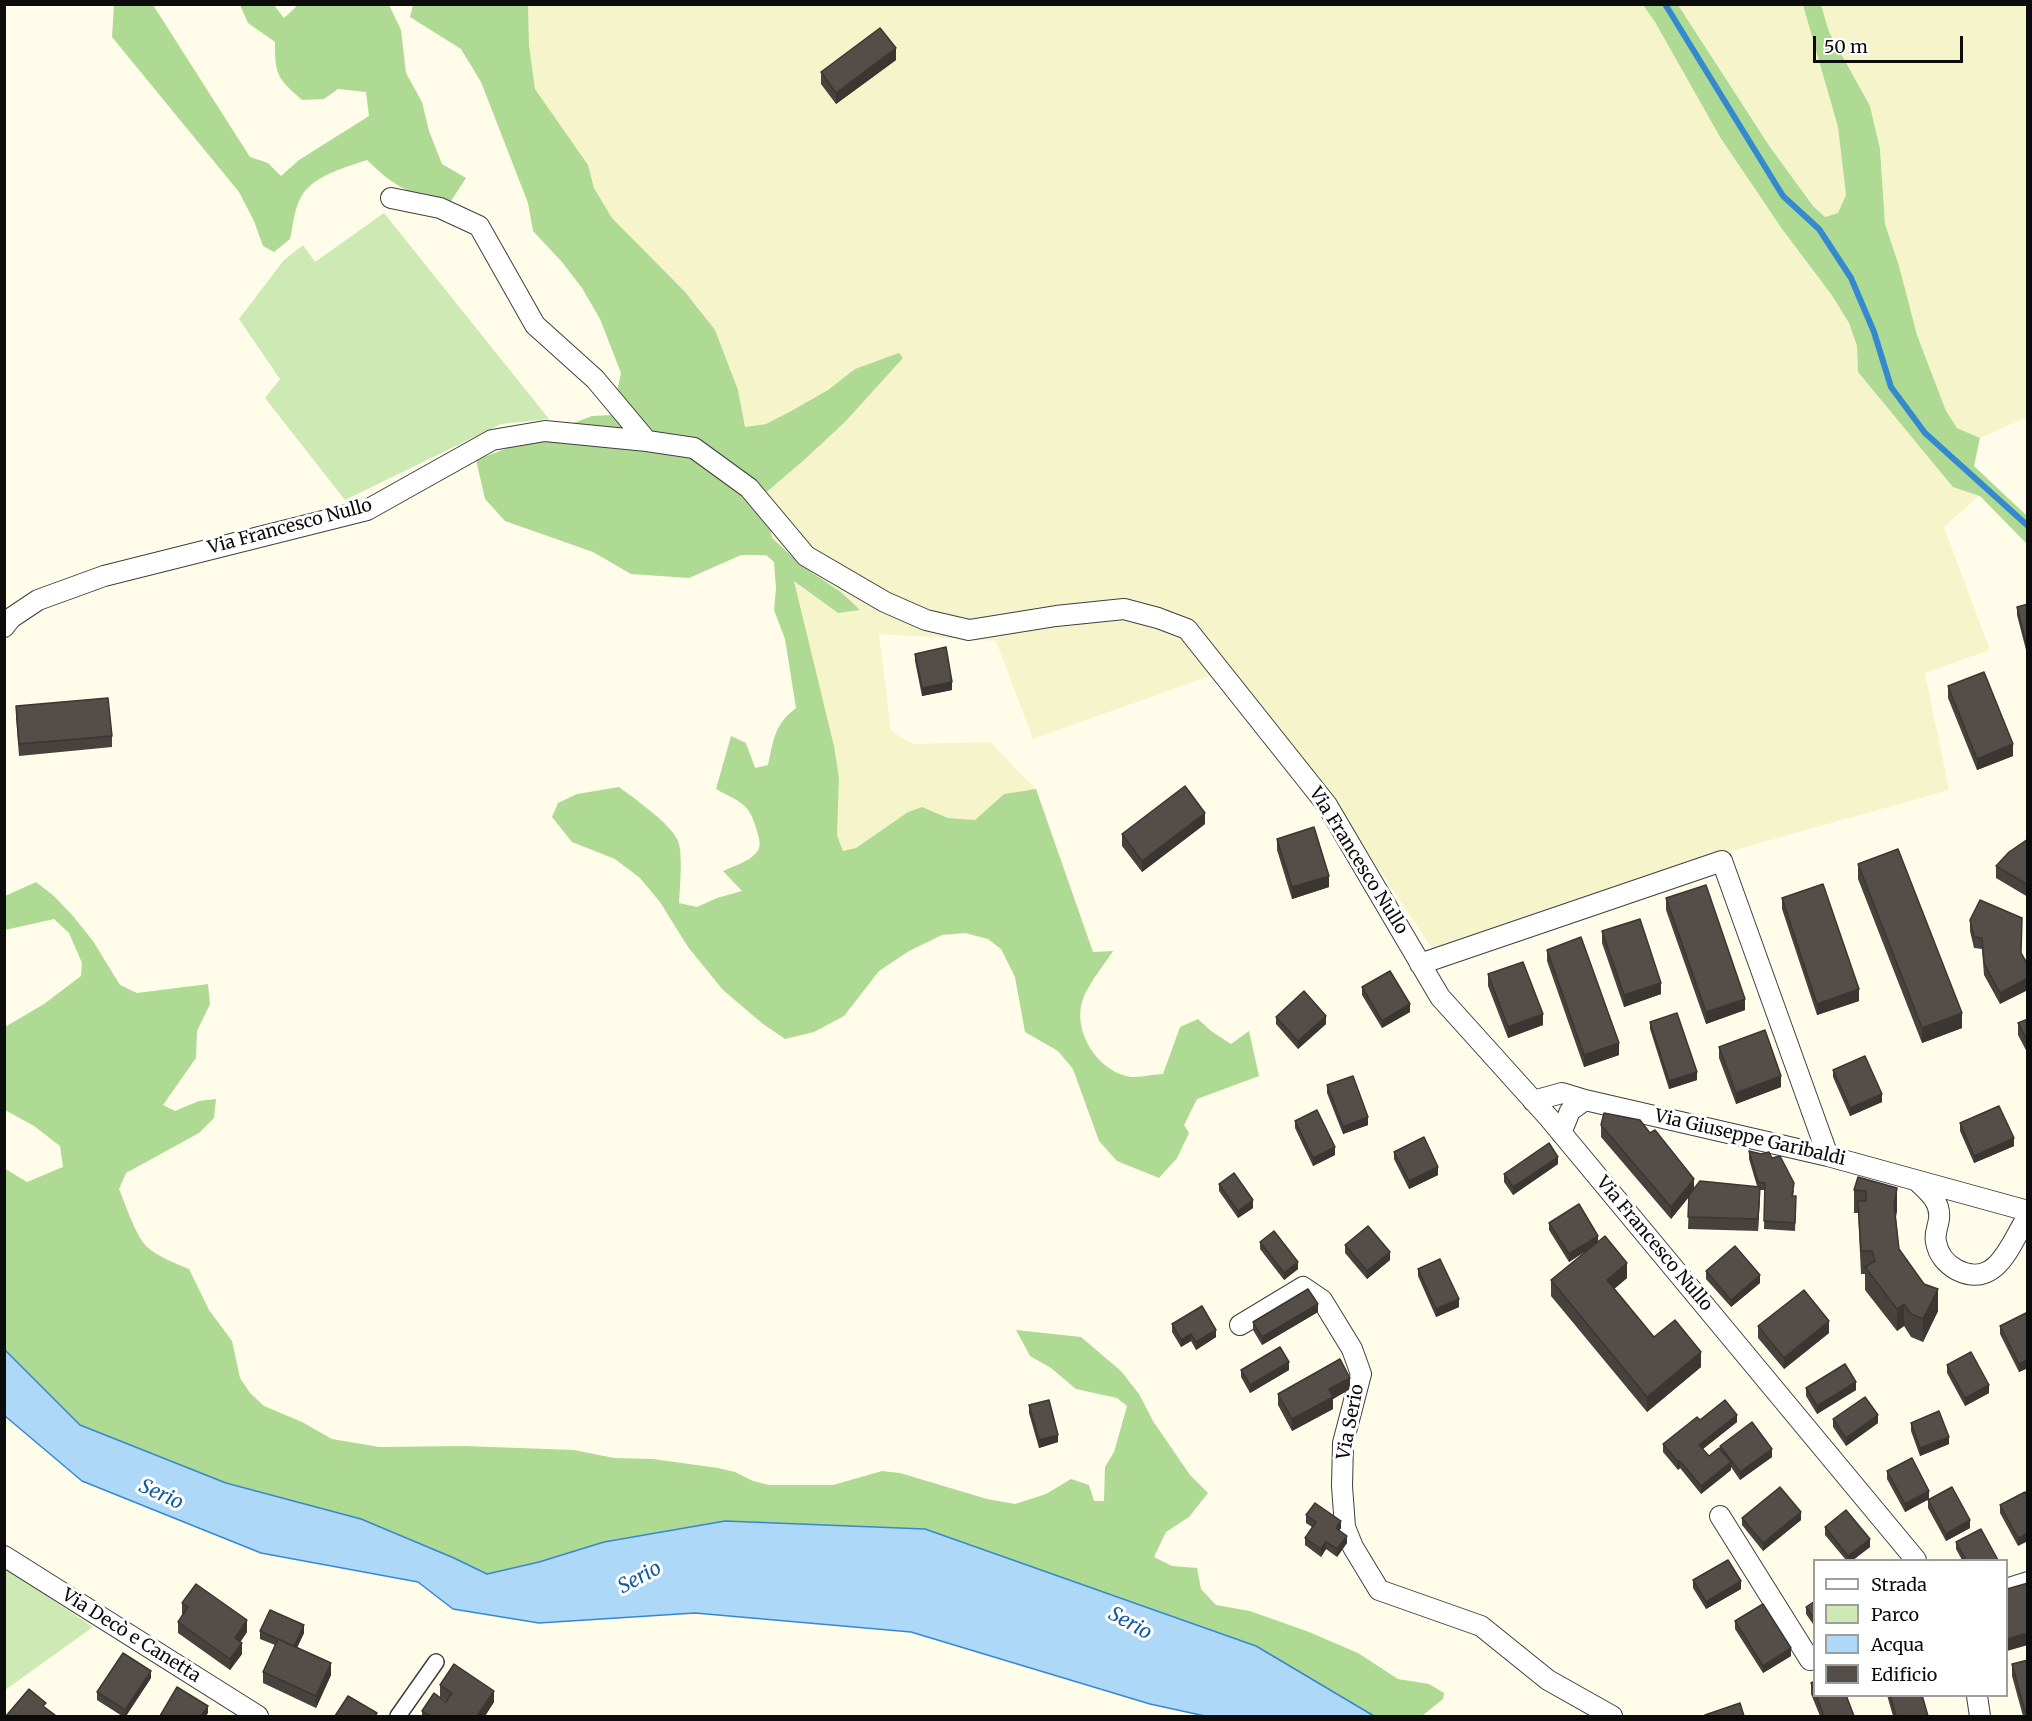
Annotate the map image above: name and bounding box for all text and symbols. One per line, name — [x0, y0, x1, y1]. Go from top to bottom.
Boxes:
scale bar — [1816, 24, 1966, 62]
text: 50 m — [1824, 35, 1868, 58]
street label: Via Francesco Nullo — [206, 495, 374, 559]
street label: Via Francesco Nullo — [1304, 784, 1412, 938]
street label: Via Giuseppe Garibaldi — [1652, 1106, 1848, 1170]
street label: Via Francesco Nullo — [1591, 1172, 1717, 1316]
street label: Via Serio — [1333, 1383, 1369, 1461]
water label: Serio — [135, 1474, 187, 1516]
water label: Serio — [614, 1557, 666, 1599]
legend — [1813, 1559, 2008, 1697]
text: Strada — [1871, 1573, 1927, 1596]
street label: Via Decò e Canetta — [58, 1585, 204, 1687]
water label: Serio — [1104, 1602, 1156, 1646]
text: Parco — [1871, 1603, 1919, 1626]
text: Acqua — [1871, 1633, 1924, 1656]
text: Edificio — [1871, 1663, 1937, 1686]

